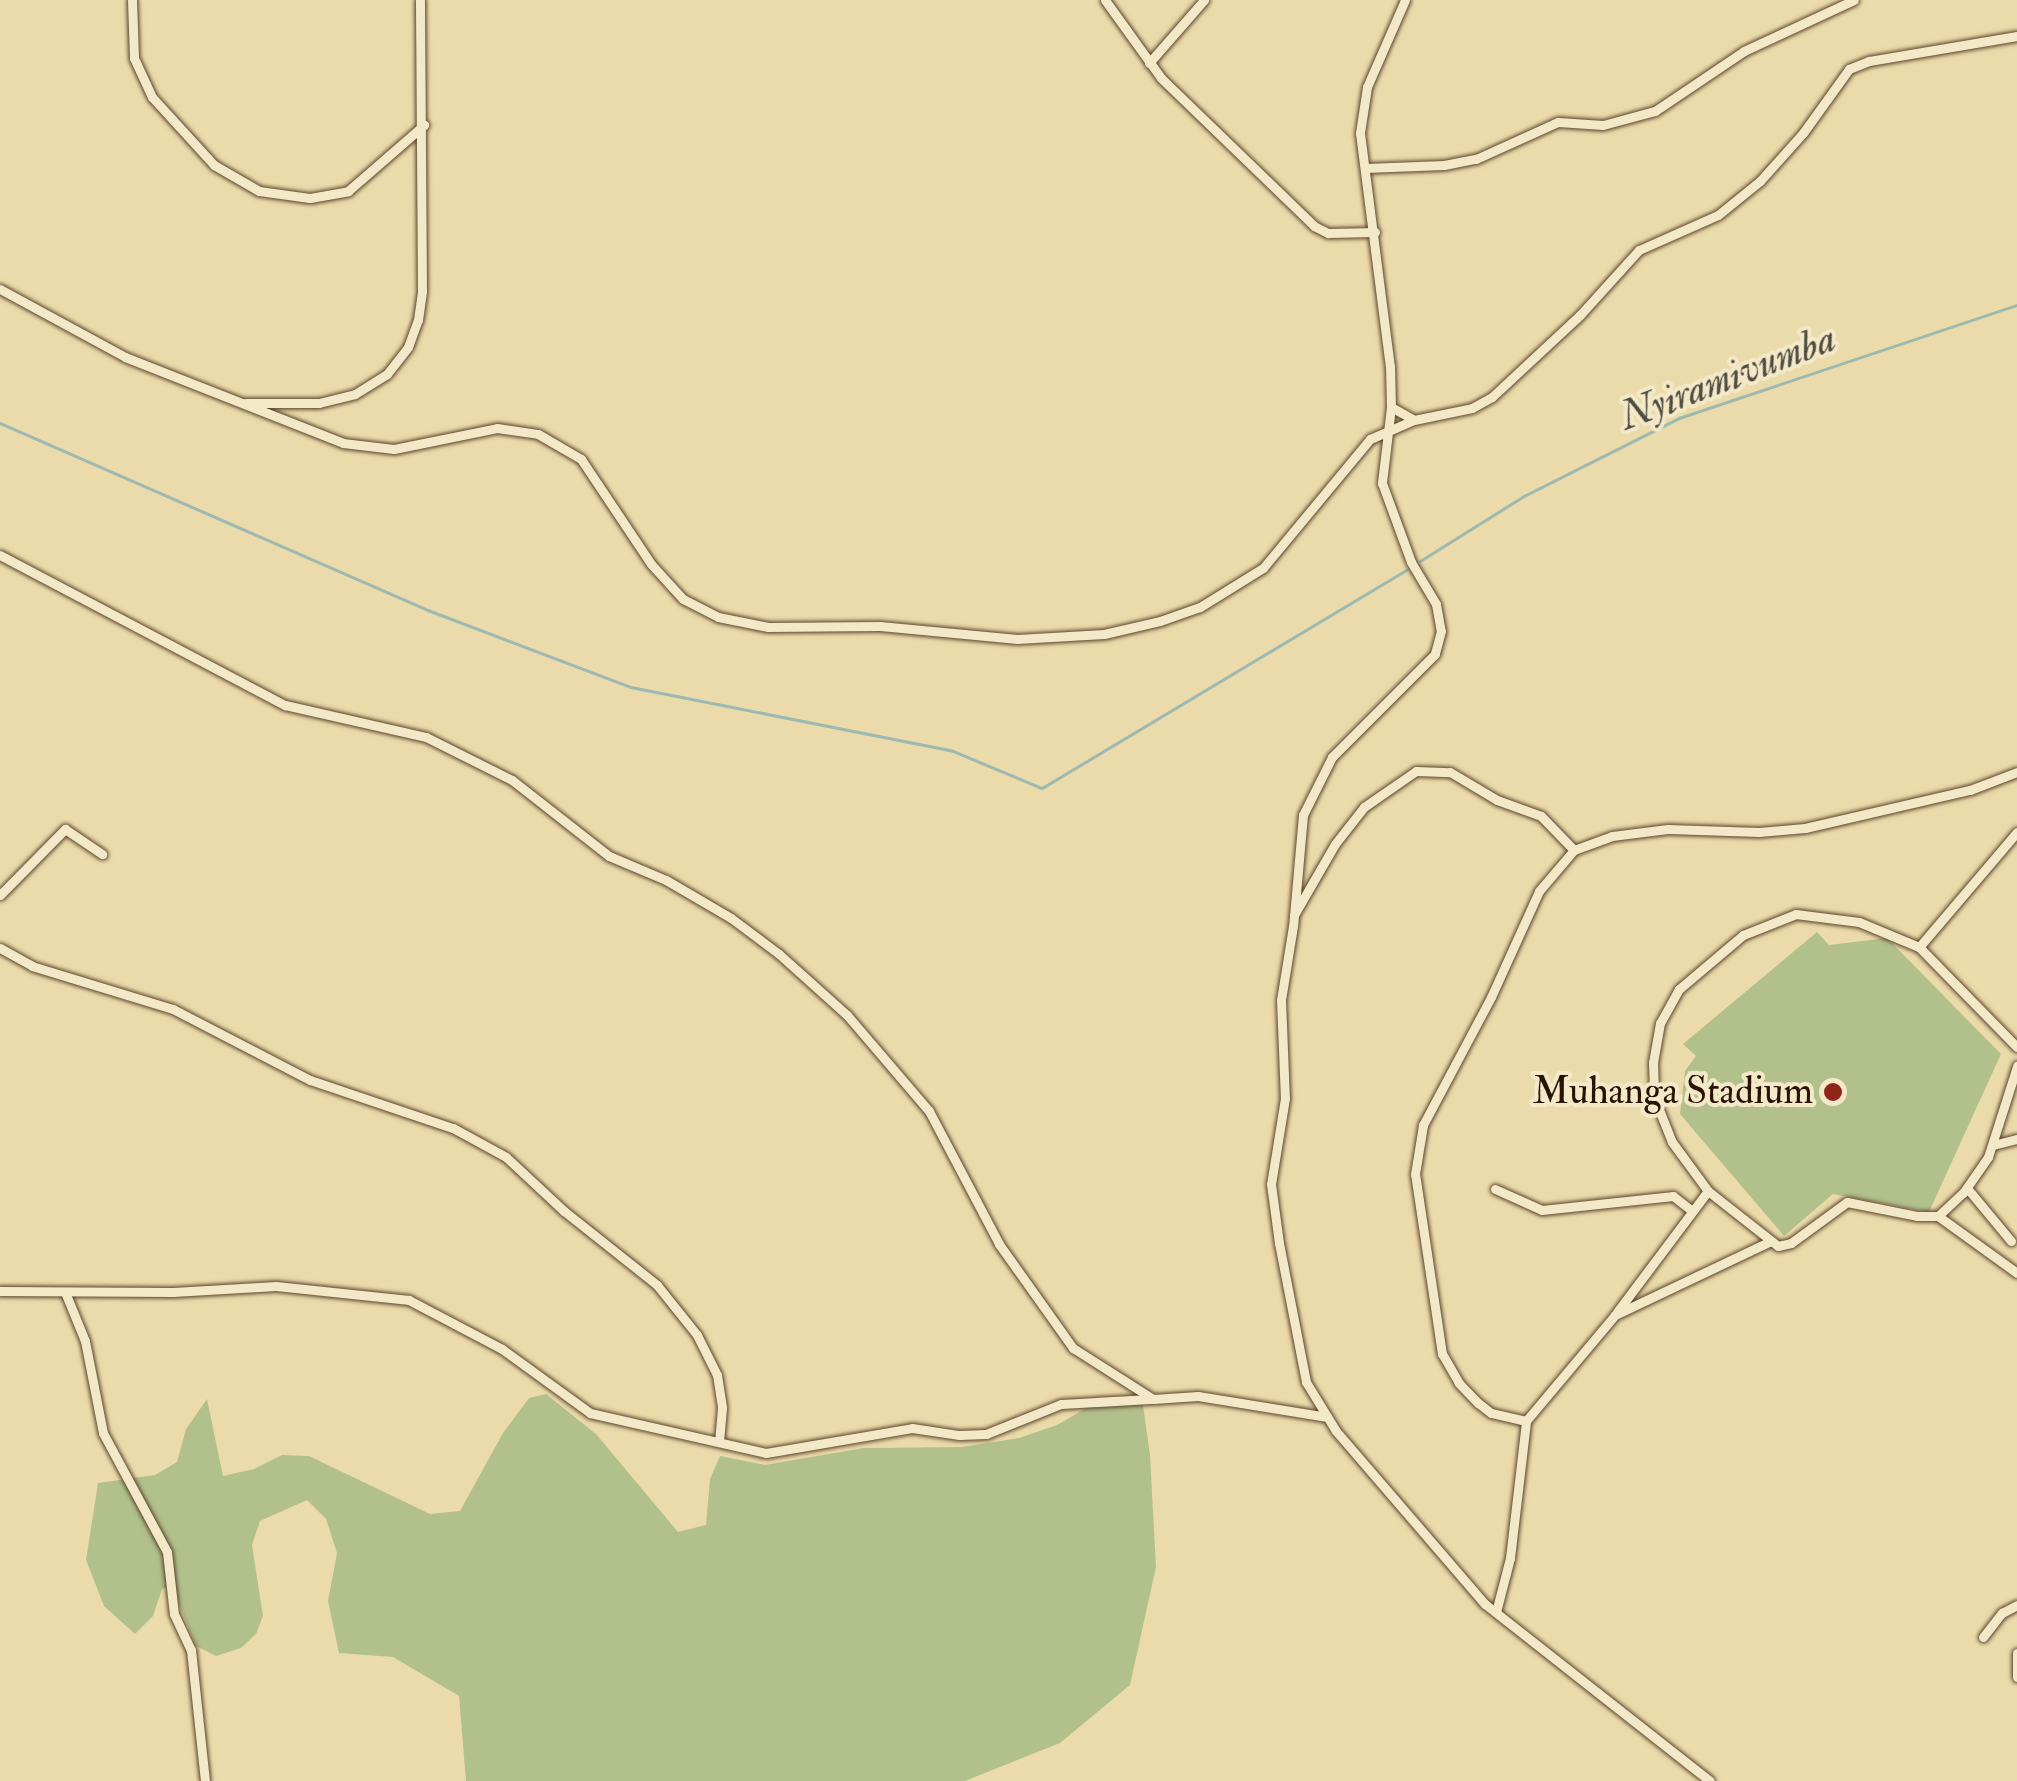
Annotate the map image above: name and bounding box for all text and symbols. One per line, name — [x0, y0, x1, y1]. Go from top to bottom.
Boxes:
water label: Nyiramivumba — [1613, 315, 1843, 441]
place label: Muhanga Stadium — [1533, 1069, 1813, 1115]
marker: Muhanga Stadium — [1822, 1081, 1844, 1103]

